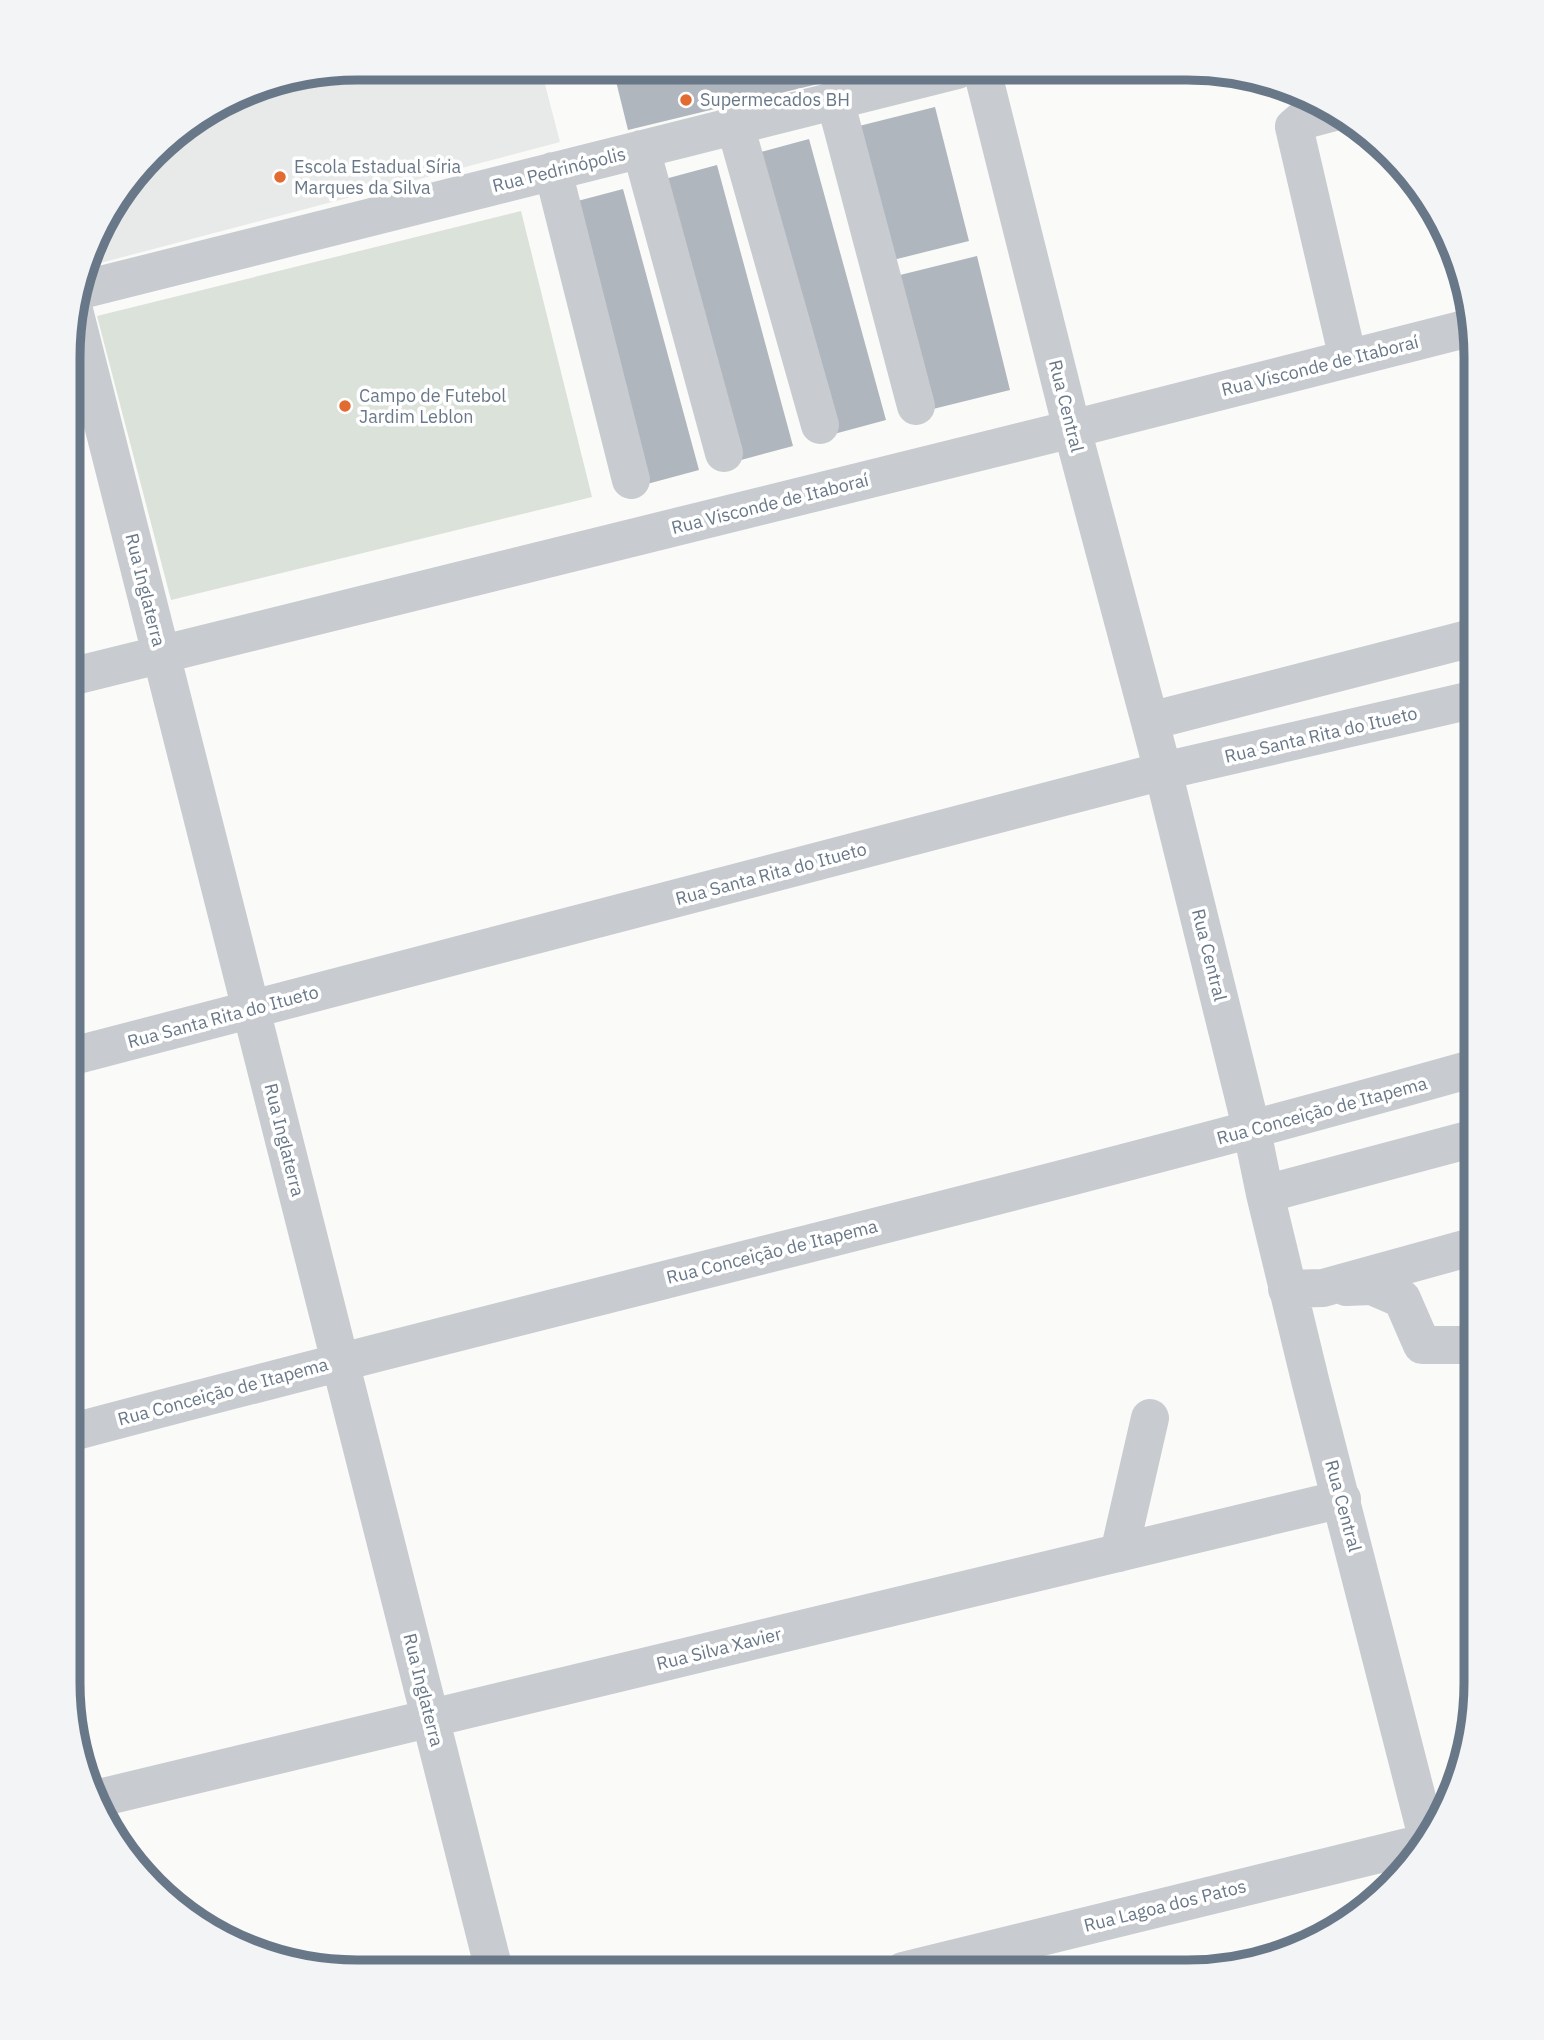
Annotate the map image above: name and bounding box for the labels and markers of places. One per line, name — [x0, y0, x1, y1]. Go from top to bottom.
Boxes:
place label: Supermecados BH — [700, 88, 850, 111]
marker: Supermecados BH — [678, 92, 694, 108]
place label: Escola Estadual Síria Marques da Silva — [294, 155, 462, 199]
marker: Escola Estadual Síria Marques da Silva — [272, 169, 288, 185]
place label: Campo de Futebol Jardim Leblon — [359, 384, 506, 428]
marker: Campo de Futebol Jardim Leblon — [337, 398, 353, 414]

